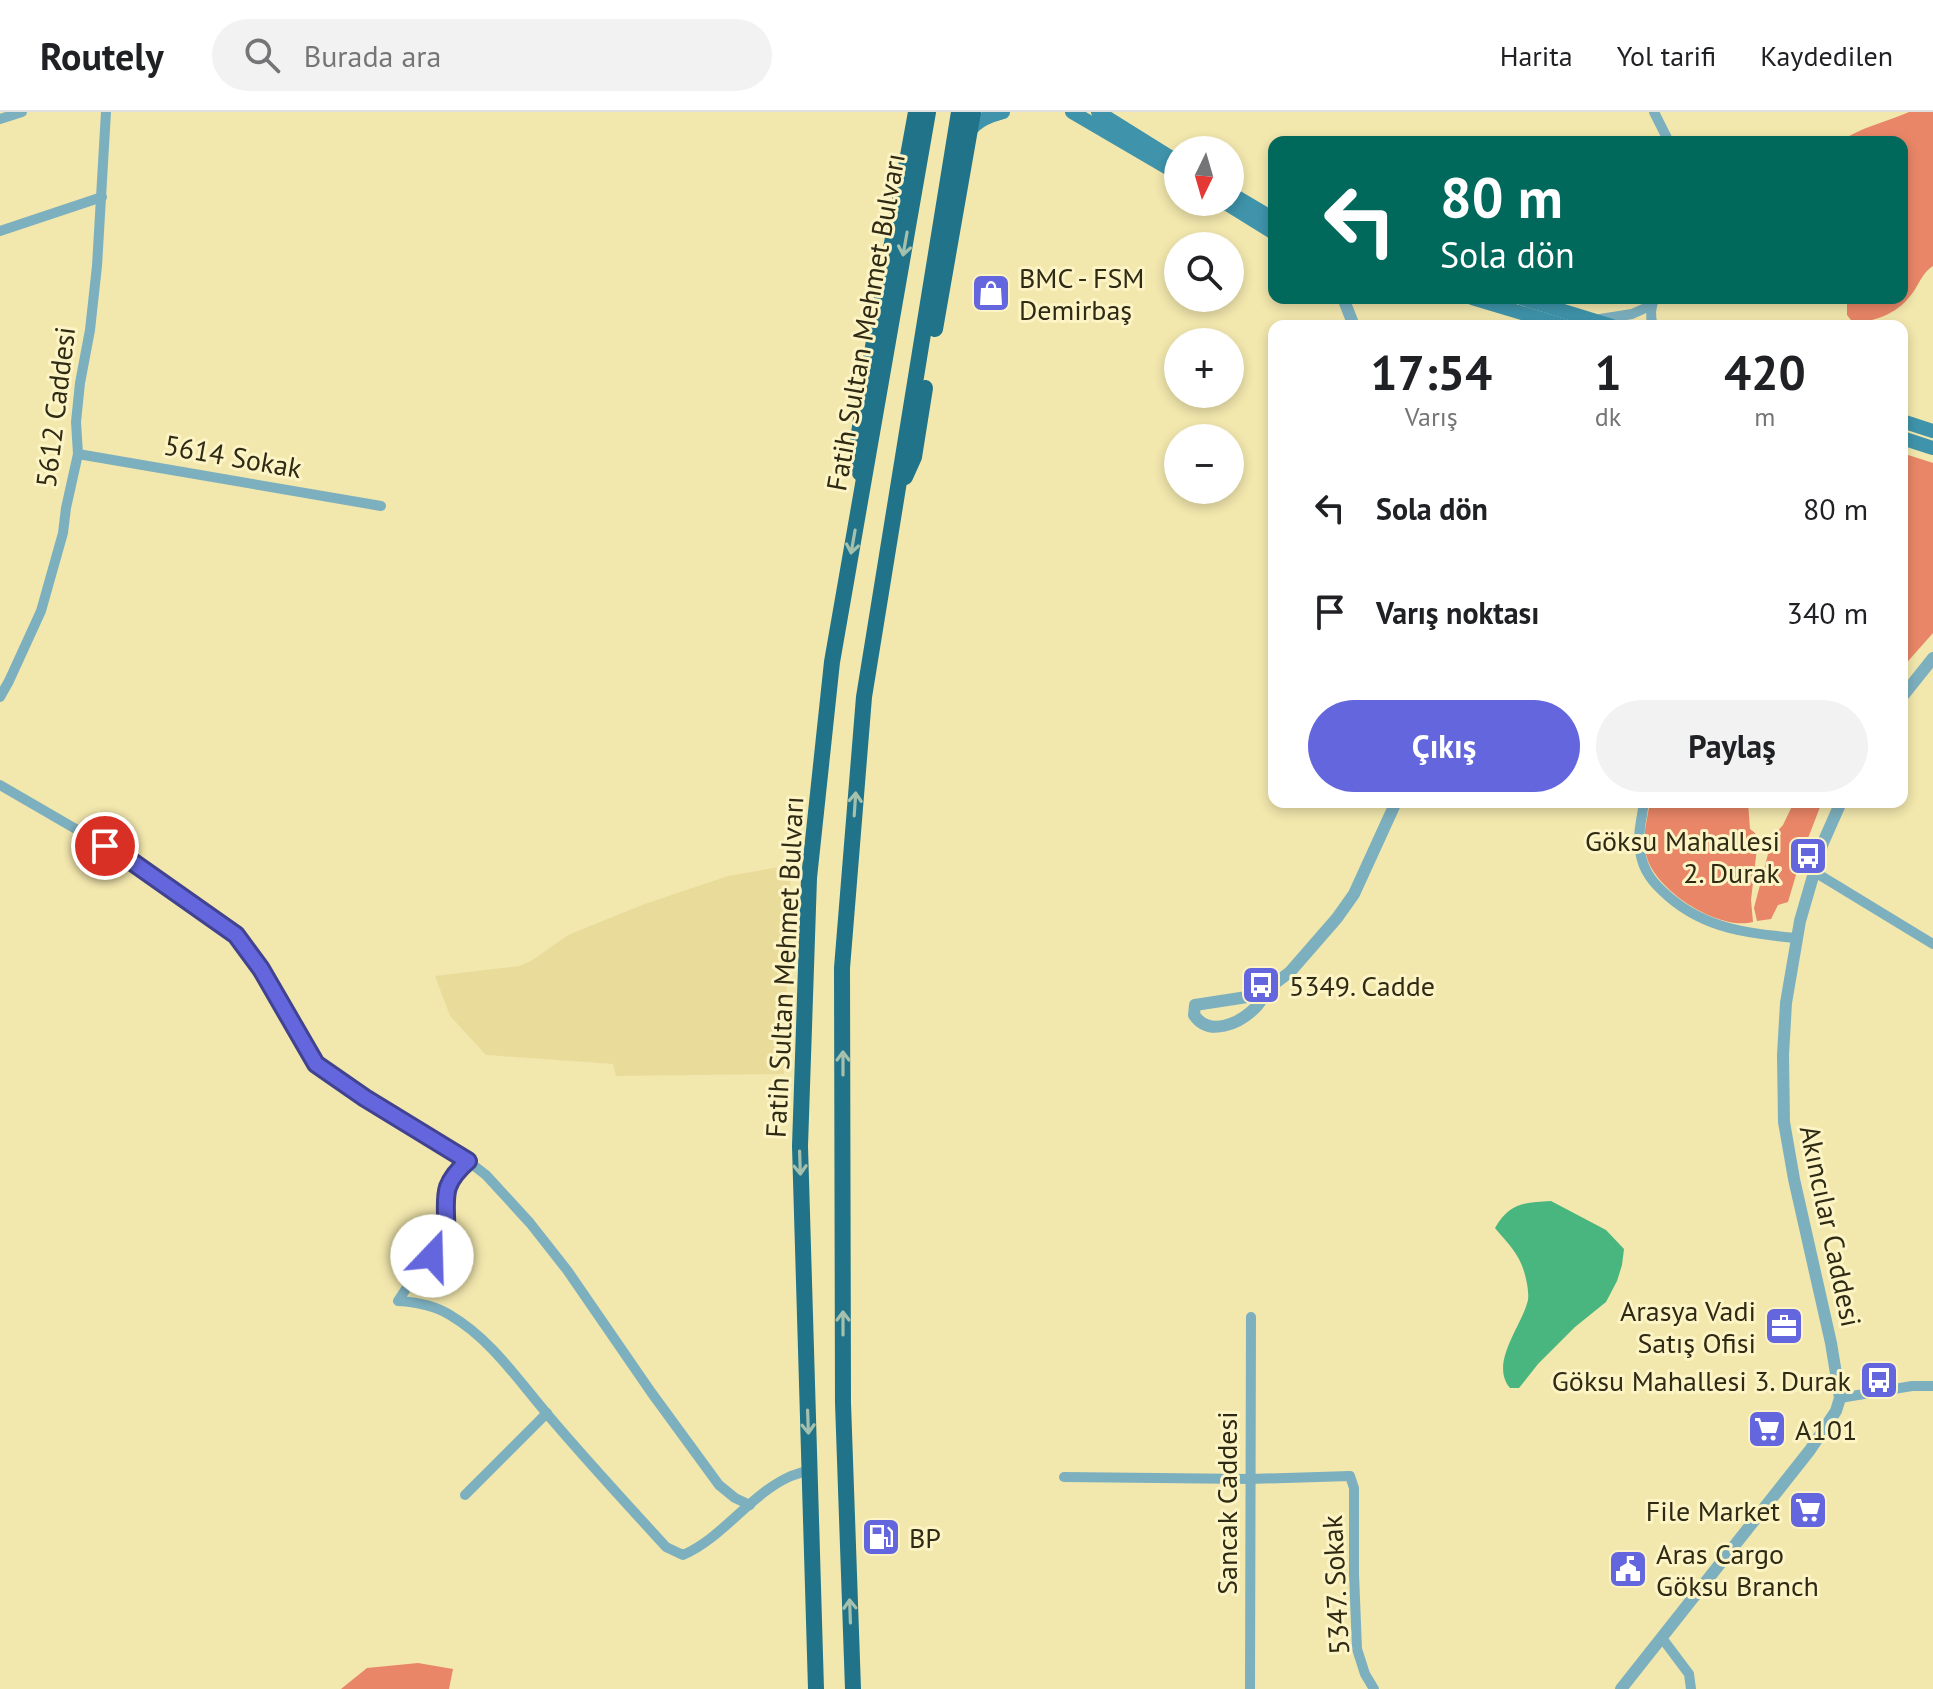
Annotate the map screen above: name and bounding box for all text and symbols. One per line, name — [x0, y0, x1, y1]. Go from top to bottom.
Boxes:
search box — [212, 19, 772, 91]
text: Routely — [40, 31, 164, 80]
icon: search — [240, 33, 284, 77]
text: Burada ara — [304, 36, 441, 75]
text: Harita — [1500, 37, 1573, 74]
text: Yol tarifi — [1617, 37, 1716, 74]
text: Kaydedilen — [1760, 37, 1893, 74]
north arrow — [1164, 136, 1244, 216]
map controls — [1164, 136, 1244, 504]
street label: Fatih Sultan Mehmet Bulvarı — [817, 150, 913, 494]
text: 80 m — [1440, 161, 1563, 233]
icon: left — [1308, 168, 1412, 272]
one-way arrow — [897, 231, 912, 256]
text: Sola dön — [1440, 231, 1575, 278]
button: search — [1164, 232, 1244, 312]
place label: BMC - FSM Demirbaş — [1019, 259, 1144, 328]
shop icon: BMC - FSM Demirbaş — [970, 272, 1012, 314]
street label: 5612 Caddesi — [27, 325, 83, 489]
button: + — [1164, 328, 1244, 408]
text: 17:54 — [1370, 341, 1492, 403]
text: 1 — [1594, 341, 1622, 403]
text: 420 — [1724, 341, 1806, 403]
text: Varış — [1405, 400, 1458, 433]
text: dk — [1595, 400, 1621, 433]
text: m — [1754, 400, 1775, 433]
button: − — [1164, 424, 1244, 504]
street label: 5614 Sokak — [161, 426, 305, 486]
icon: left — [1308, 486, 1352, 530]
text: Sola dön — [1376, 489, 1488, 528]
text: 80 m — [1803, 489, 1868, 528]
one-way arrow — [845, 529, 860, 554]
icon: arrive — [1308, 590, 1352, 634]
text: Varış noktası — [1376, 593, 1539, 632]
text: 340 m — [1787, 593, 1868, 632]
button: Çıkış — [1308, 700, 1580, 792]
button: Paylaş — [1596, 700, 1868, 792]
one-way arrow — [848, 791, 863, 818]
street label: Fatih Sultan Mehmet Bulvarı — [757, 795, 811, 1139]
pin — [71, 812, 139, 880]
place label: Göksu Mahallesi 2. Durak — [1585, 822, 1781, 891]
icon: arrive — [83, 824, 127, 868]
bus stop icon: Göksu Mahallesi 2. Durak — [1787, 835, 1829, 877]
bus stop icon: 5349. Cadde — [1240, 964, 1282, 1006]
place label: 5349. Cadde — [1289, 967, 1435, 1004]
one-way arrow — [835, 1050, 850, 1077]
street label: Akıncılar Caddesi — [1792, 1122, 1870, 1330]
one-way arrow — [793, 1149, 808, 1175]
position arrow — [390, 1214, 474, 1298]
place label: Arasya Vadi Satış Ofisi — [1620, 1292, 1756, 1361]
office icon: Arasya Vadi Satış Ofisi — [1763, 1305, 1805, 1347]
one-way arrow — [835, 1310, 851, 1337]
bus stop icon: Göksu Mahallesi 3. Durak — [1858, 1359, 1900, 1401]
place label: Göksu Mahallesi 3. Durak — [1552, 1362, 1852, 1399]
one-way arrow — [800, 1408, 816, 1435]
supermarket icon: A101 — [1746, 1408, 1788, 1450]
street label: Sancak Caddesi — [1208, 1411, 1245, 1595]
place label: A101 — [1795, 1411, 1857, 1448]
supermarket icon: File Market — [1787, 1489, 1829, 1531]
place label: File Market — [1646, 1492, 1780, 1529]
street label: 5347. Sokak — [1313, 1514, 1357, 1656]
fuel station icon: BP — [860, 1516, 902, 1558]
place label: BP — [909, 1519, 941, 1556]
place label: Aras Cargo Göksu Branch — [1656, 1535, 1819, 1604]
public building icon: Aras Cargo Göksu Branch — [1607, 1548, 1649, 1590]
one-way arrow — [843, 1598, 858, 1625]

